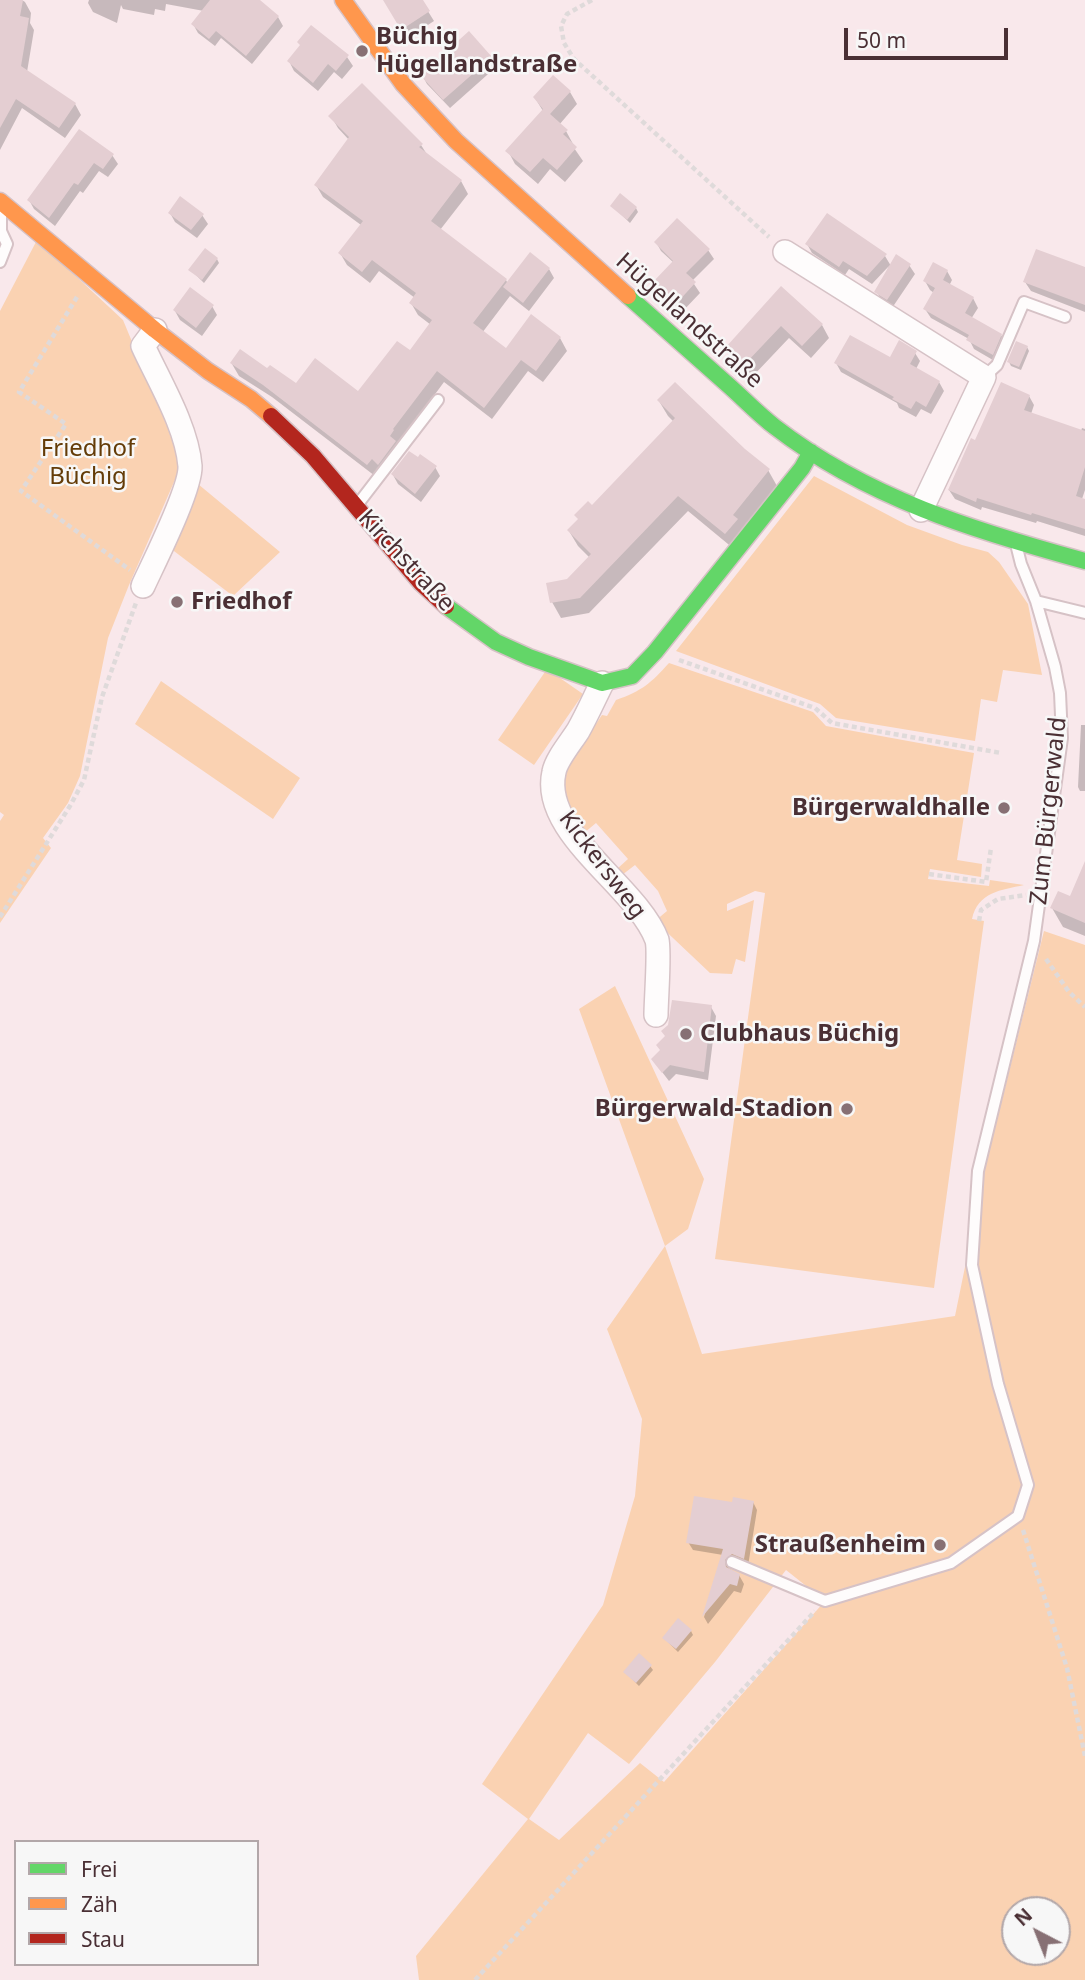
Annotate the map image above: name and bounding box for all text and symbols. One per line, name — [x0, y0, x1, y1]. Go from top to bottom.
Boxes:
scale bar — [847, 14, 1012, 58]
place label: Büchig Hügellandstraße — [376, 23, 577, 79]
text: 50 m — [857, 26, 906, 54]
marker: Büchig Hügellandstraße — [354, 43, 370, 59]
street label: Hügellandstraße — [609, 247, 769, 395]
park label: Friedhof Büchig — [41, 435, 135, 491]
street label: Kirchstraße — [352, 504, 460, 618]
place label: Friedhof — [191, 588, 291, 616]
marker: Friedhof — [169, 594, 185, 610]
street label: Zum Bürgerwald — [1025, 716, 1073, 906]
place label: Bürgerwaldhalle — [792, 794, 990, 822]
marker: Bürgerwaldhalle — [996, 800, 1012, 816]
street label: Kickersweg — [552, 805, 652, 925]
place label: Clubhaus Büchig — [700, 1020, 899, 1048]
marker: Clubhaus Büchig — [678, 1026, 694, 1042]
place label: Bürgerwald-Stadion — [595, 1095, 833, 1123]
marker: Bürgerwald-Stadion — [839, 1101, 855, 1117]
place label: Straußenheim — [755, 1531, 926, 1559]
marker: Straußenheim — [932, 1537, 948, 1553]
legend — [14, 1840, 259, 1966]
text: Frei — [81, 1855, 117, 1883]
text: Zäh — [81, 1890, 118, 1918]
north arrow — [1001, 1896, 1071, 1966]
text: N — [1009, 1902, 1038, 1932]
text: Stau — [81, 1925, 125, 1953]

